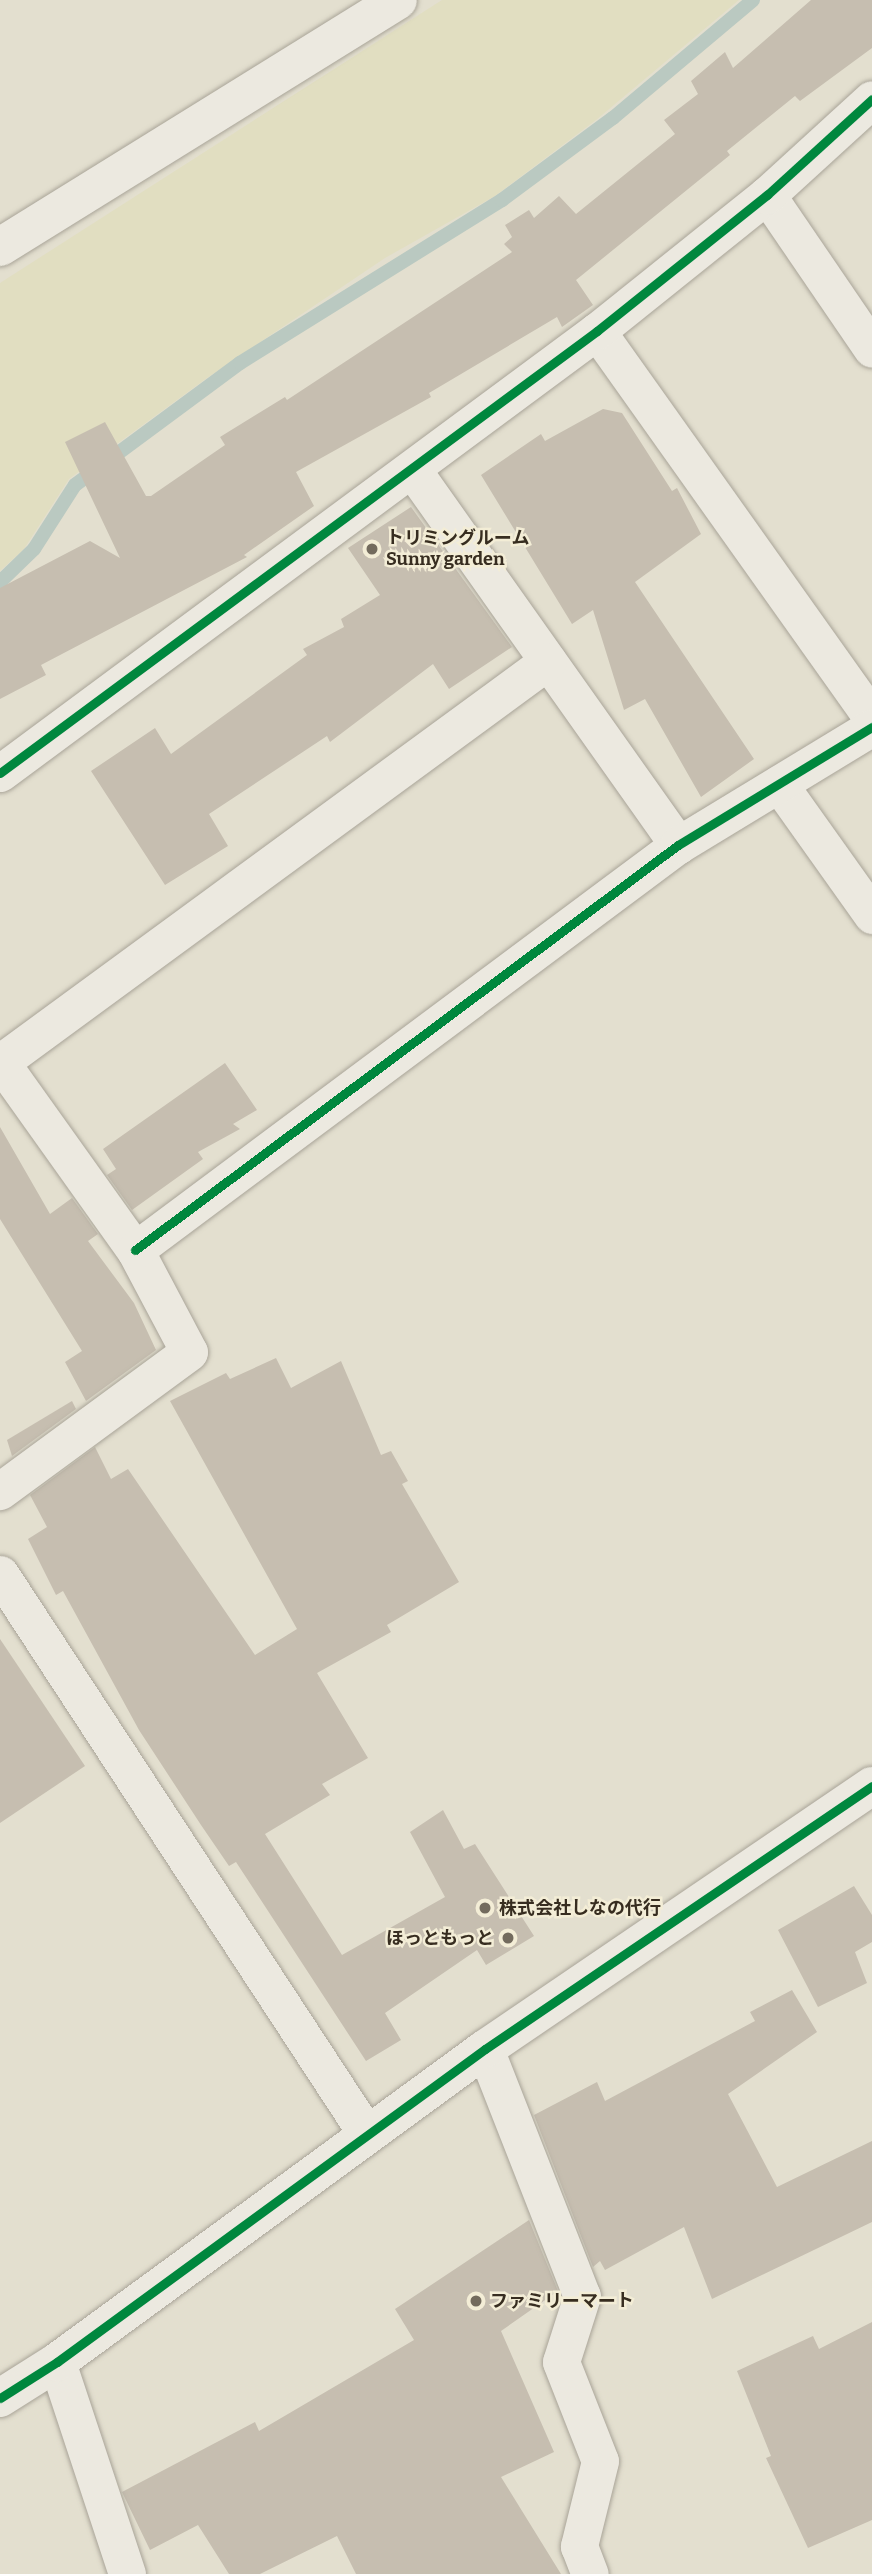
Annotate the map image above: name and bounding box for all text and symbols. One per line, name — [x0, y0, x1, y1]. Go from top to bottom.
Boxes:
place label: トリミングルーム Sunny garden — [386, 528, 530, 570]
marker: トリミングルーム Sunny garden — [364, 541, 380, 557]
place label: 株式会社しなの代行 — [499, 1897, 661, 1919]
marker: 株式会社しなの代行 — [477, 1900, 493, 1916]
place label: ほっともっと — [386, 1927, 494, 1949]
marker: ほっともっと — [500, 1930, 516, 1946]
place label: ファミリーマート — [490, 2290, 634, 2312]
marker: ファミリーマート — [468, 2293, 484, 2309]

